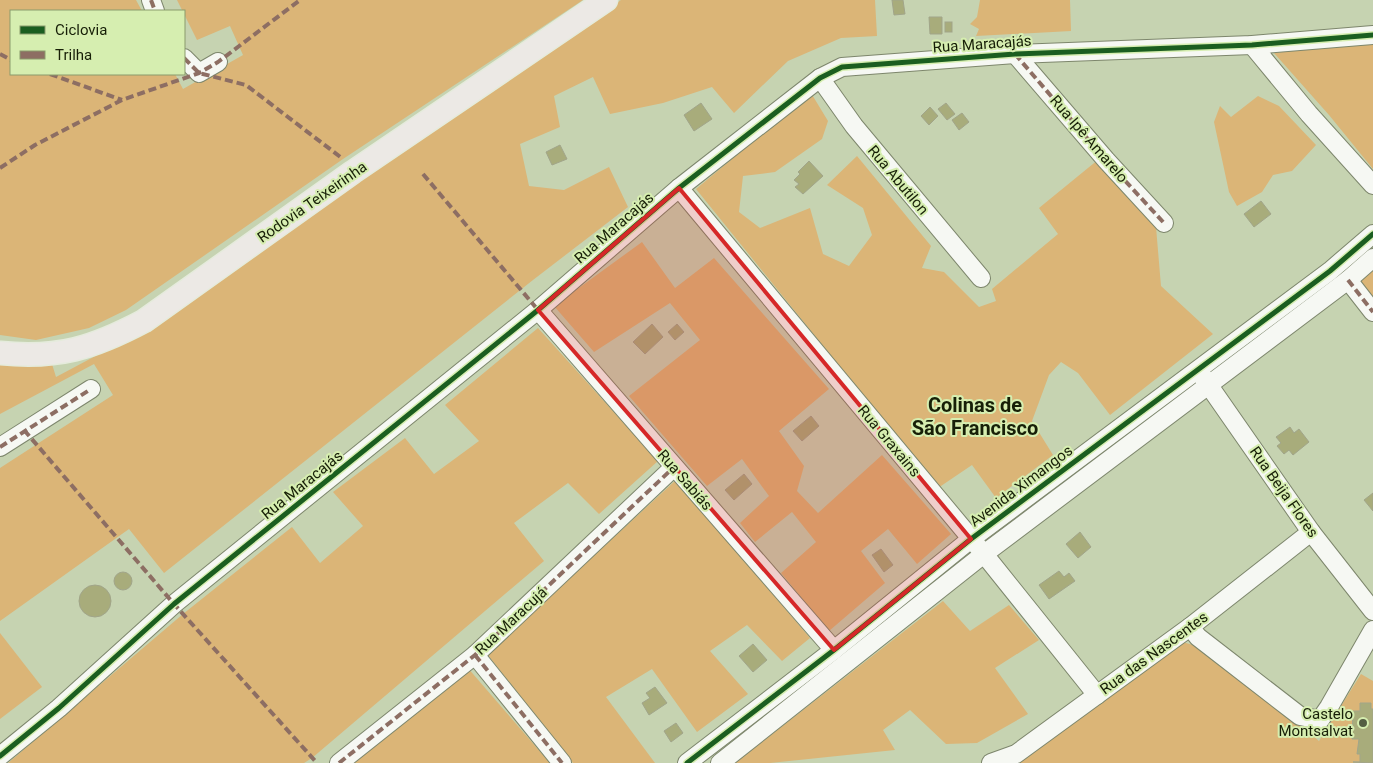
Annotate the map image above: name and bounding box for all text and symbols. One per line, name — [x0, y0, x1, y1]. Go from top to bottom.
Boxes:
legend — [10, 10, 185, 75]
text: Ciclovia — [55, 21, 107, 39]
street label: Rua Maracajás — [932, 32, 1032, 56]
text: Trilha — [55, 46, 92, 64]
street label: Rua Ipê Amarelo — [1046, 92, 1132, 186]
street label: Rua Abutilon — [864, 142, 932, 218]
street label: Rodovia Teixeirinha — [254, 158, 370, 246]
street label: Rua Maracajás — [571, 189, 657, 267]
district label: Colinas de São Francisco — [912, 393, 1038, 440]
street label: Rua Graxains — [854, 402, 924, 480]
street label: Avenida Ximangos — [966, 441, 1076, 531]
street label: Rua Beija Flores — [1246, 443, 1322, 541]
street label: Rua Sabiás — [654, 446, 716, 514]
street label: Rua Maracajás — [258, 447, 346, 523]
street label: Rua Maracujá — [471, 583, 551, 659]
street label: Rua das Nascentes — [1097, 608, 1211, 698]
place label: Castelo Montsalvat — [1278, 705, 1353, 740]
marker: Castelo Montsalvat — [1357, 717, 1369, 729]

